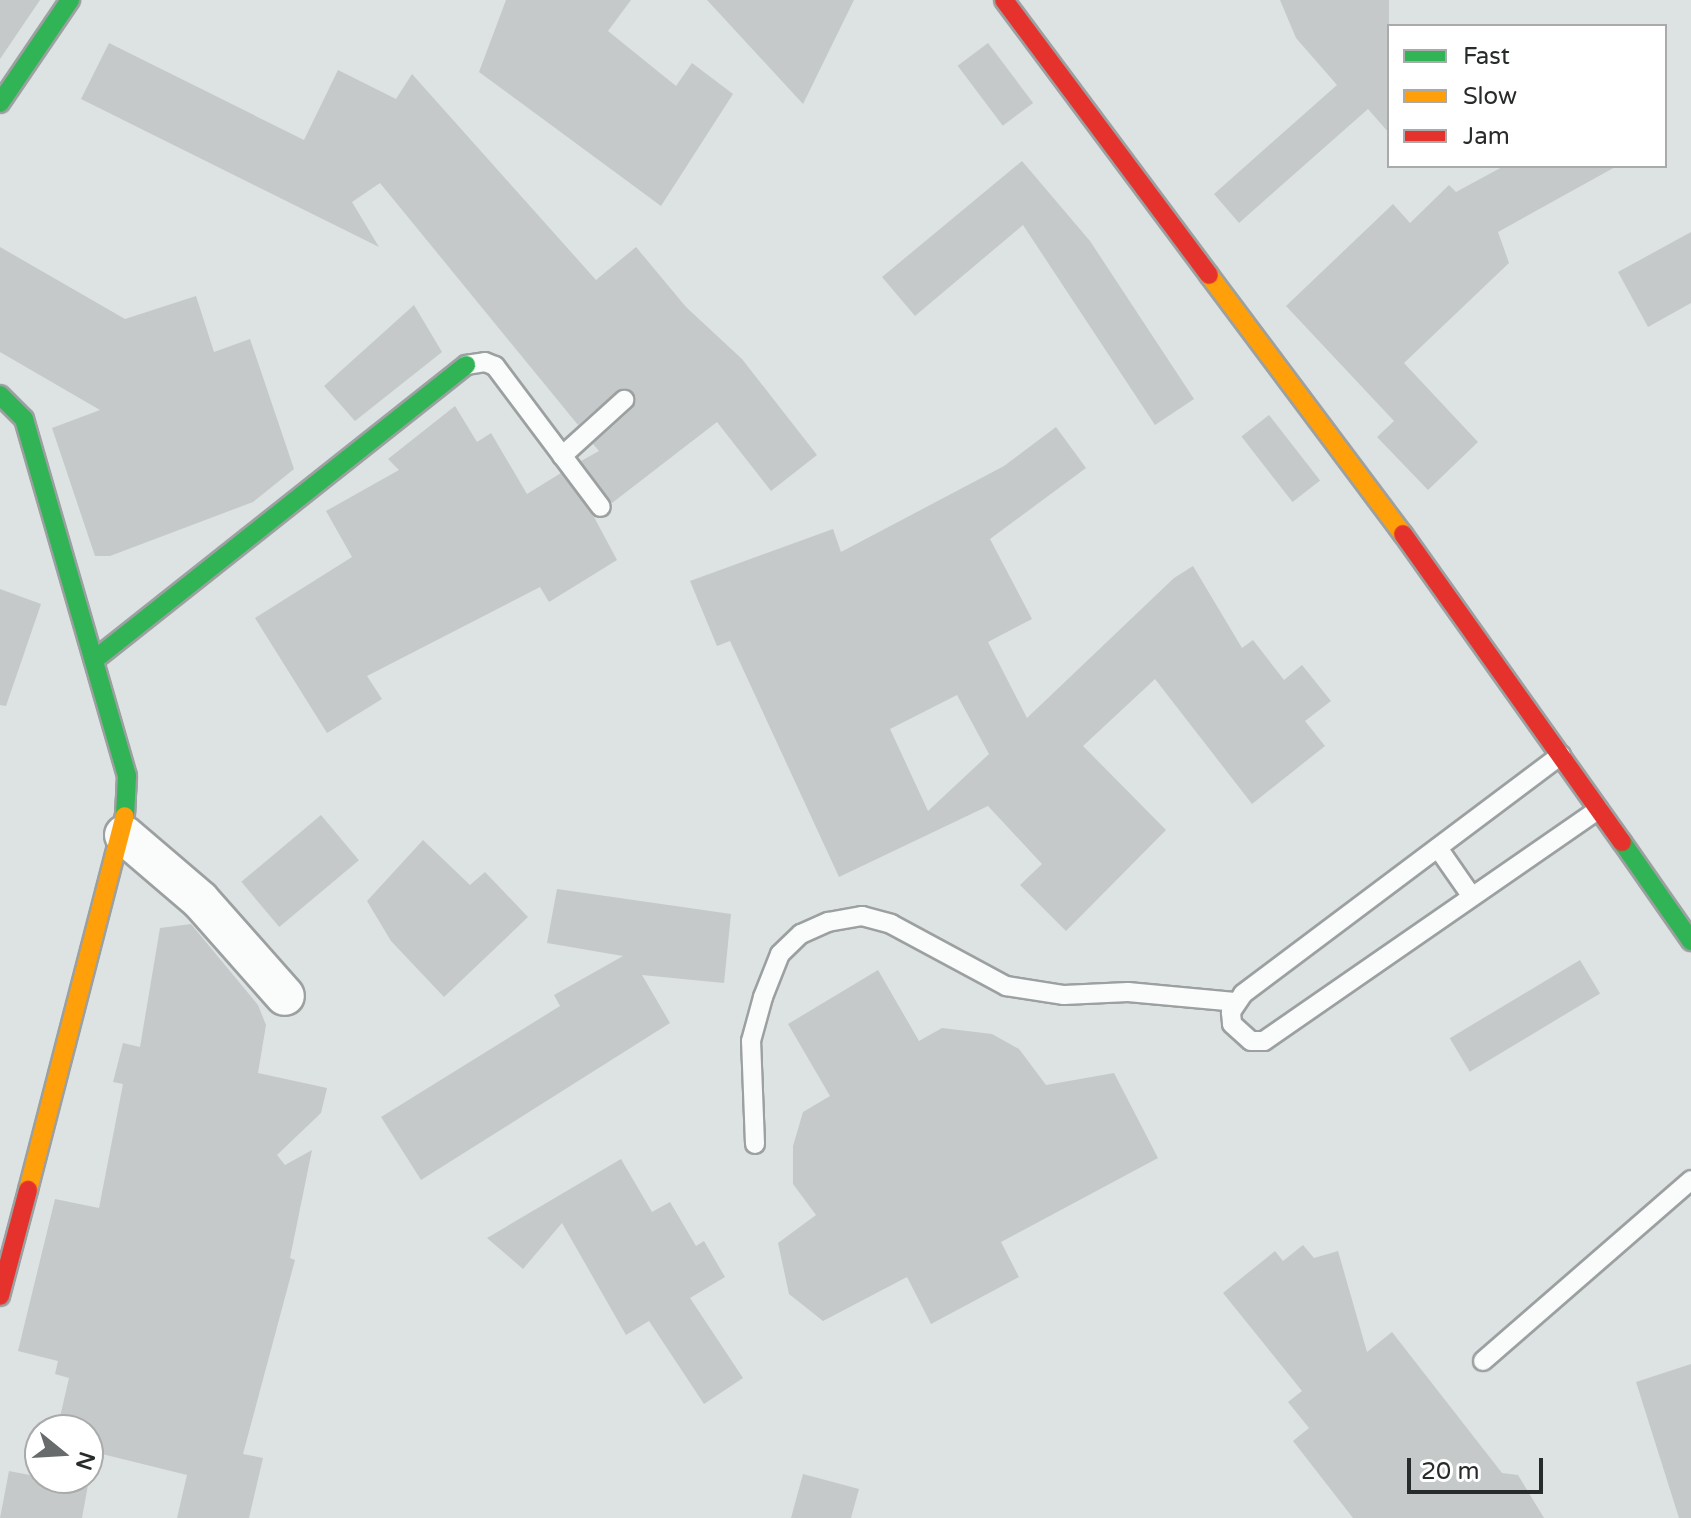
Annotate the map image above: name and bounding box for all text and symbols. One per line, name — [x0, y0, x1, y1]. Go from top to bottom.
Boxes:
legend — [1387, 24, 1667, 168]
text: Fast — [1463, 42, 1510, 71]
text: Slow — [1463, 82, 1517, 111]
text: Jam — [1463, 122, 1510, 151]
north arrow — [24, 1414, 104, 1494]
scale bar — [1411, 1442, 1547, 1492]
text: N — [70, 1448, 100, 1473]
text: 20 m — [1421, 1457, 1479, 1486]

